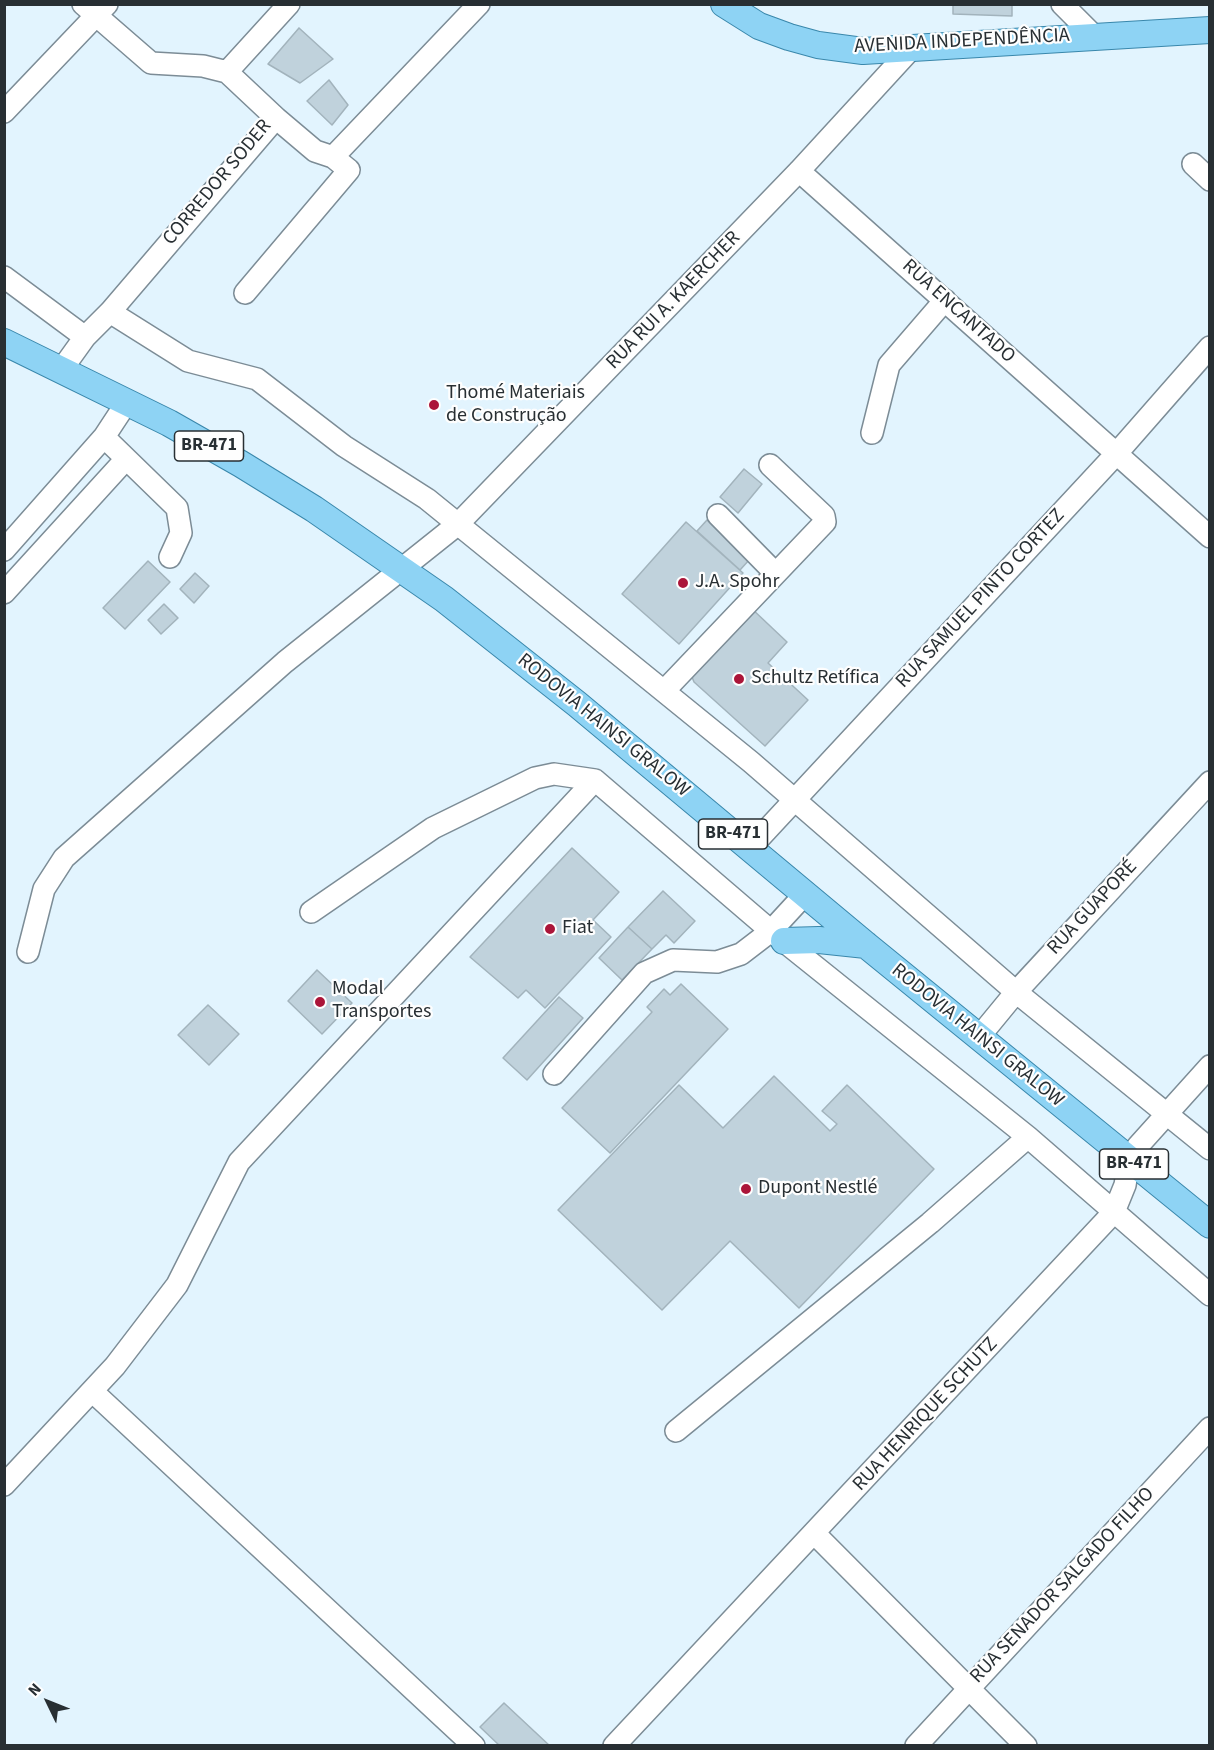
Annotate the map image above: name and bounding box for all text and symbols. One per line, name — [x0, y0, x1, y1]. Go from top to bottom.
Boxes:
street label: AVENIDA INDEPENDÊNCIA — [854, 24, 1070, 60]
street label: CORREDOR SODER — [158, 115, 278, 251]
street label: RUA RUI A. KAERCHER — [602, 227, 746, 375]
street label: RUA ENCANTADO — [897, 255, 1019, 369]
place label: Thomé Materiais de Construção — [446, 382, 585, 429]
marker: Thomé Materiais de Construção — [427, 398, 441, 412]
road number: BR-471 — [174, 431, 244, 461]
street label: RUA SAMUEL PINTO CORTEZ — [892, 504, 1070, 694]
place label: J.A. Spohr — [695, 571, 779, 595]
marker: J.A. Spohr — [676, 576, 690, 590]
street label: RODOVIA HAINSI GRALOW — [512, 649, 694, 803]
place label: Schultz Retífica — [751, 667, 879, 691]
marker: Schultz Retífica — [732, 672, 746, 686]
road number: BR-471 — [698, 819, 768, 849]
street label: RUA GUAPORÉ — [1043, 856, 1143, 960]
place label: Fiat — [562, 917, 593, 941]
marker: Fiat — [543, 922, 557, 936]
street label: RODOVIA HAINSI GRALOW — [886, 959, 1068, 1113]
place label: Modal Transportes — [332, 978, 431, 1025]
marker: Modal Transportes — [313, 995, 327, 1009]
road number: BR-471 — [1100, 1149, 1168, 1179]
place label: Dupont Nestlé — [758, 1177, 877, 1201]
marker: Dupont Nestlé — [739, 1182, 753, 1196]
street label: RUA HENRIQUE SCHUTZ — [849, 1333, 1003, 1497]
street label: RUA SENADOR SALGADO FILHO — [966, 1483, 1160, 1689]
north arrow — [18, 1672, 78, 1732]
text: N — [23, 1678, 47, 1701]

